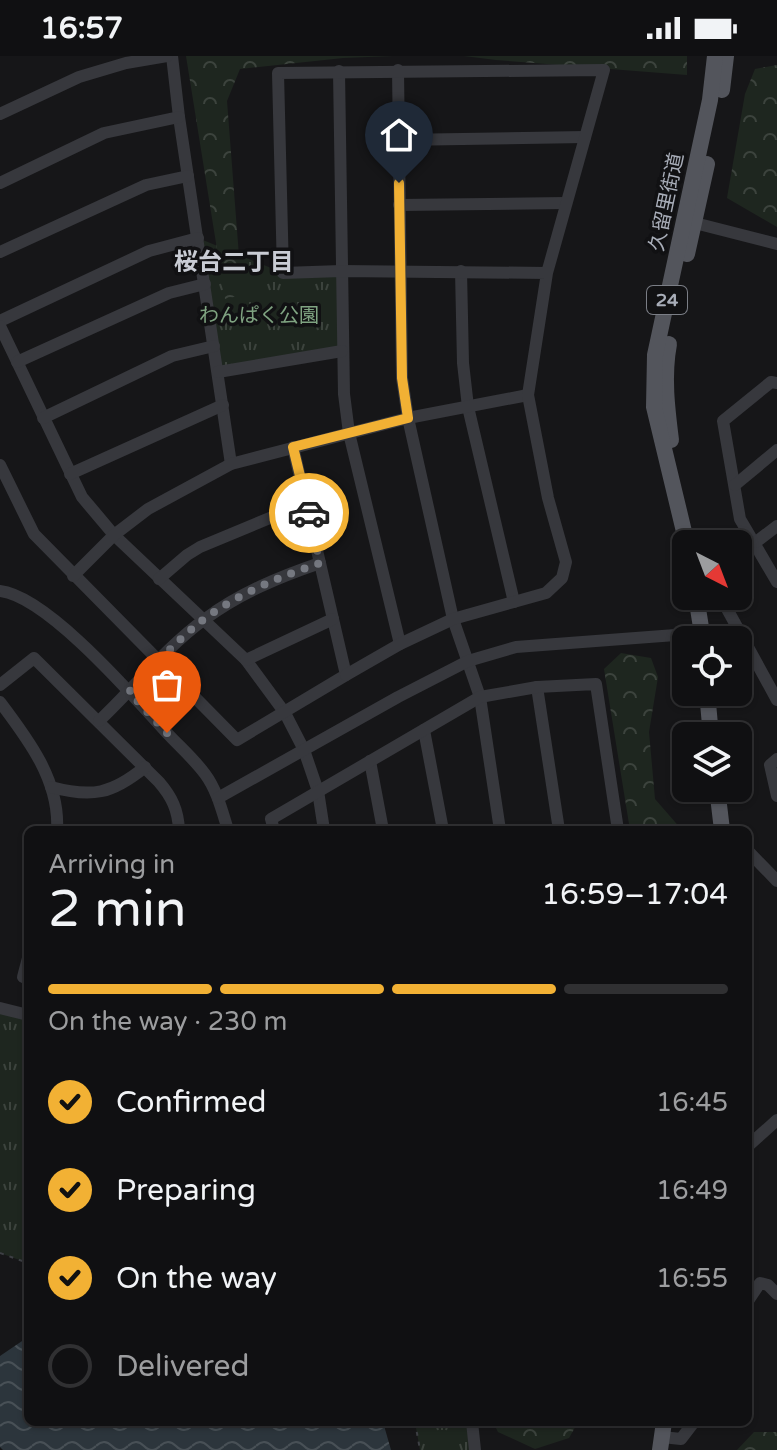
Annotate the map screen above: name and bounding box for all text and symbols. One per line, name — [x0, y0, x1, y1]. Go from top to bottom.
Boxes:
text: 16:57 — [40, 10, 123, 47]
pin — [365, 101, 433, 183]
icon: home — [377, 113, 421, 157]
street label: 久留里街道 — [645, 151, 689, 253]
district label: 桜台二丁目 — [174, 248, 294, 277]
road number: 24 — [647, 286, 687, 314]
park label: わんぱく公園 — [199, 304, 319, 328]
courier — [269, 473, 349, 553]
icon: car — [287, 491, 331, 535]
north arrow — [672, 530, 752, 610]
map controls — [672, 530, 752, 802]
button: locate — [672, 626, 752, 706]
pin — [133, 651, 201, 733]
icon: bag — [145, 663, 189, 707]
button: layers — [672, 722, 752, 802]
text: Arriving in — [48, 849, 175, 880]
text: 16:59–17:04 — [541, 876, 728, 913]
text: 2 min — [48, 878, 187, 941]
text: On the way · 230 m — [48, 1006, 287, 1037]
icon: check — [48, 1080, 92, 1124]
text: Confirmed — [116, 1084, 267, 1121]
text: 16:45 — [656, 1087, 728, 1118]
icon: check — [48, 1168, 92, 1212]
text: Preparing — [116, 1172, 256, 1209]
text: 16:49 — [656, 1175, 728, 1206]
icon: check — [48, 1256, 92, 1300]
text: On the way — [116, 1260, 277, 1297]
text: 16:55 — [656, 1263, 728, 1294]
text: Delivered — [116, 1348, 250, 1385]

